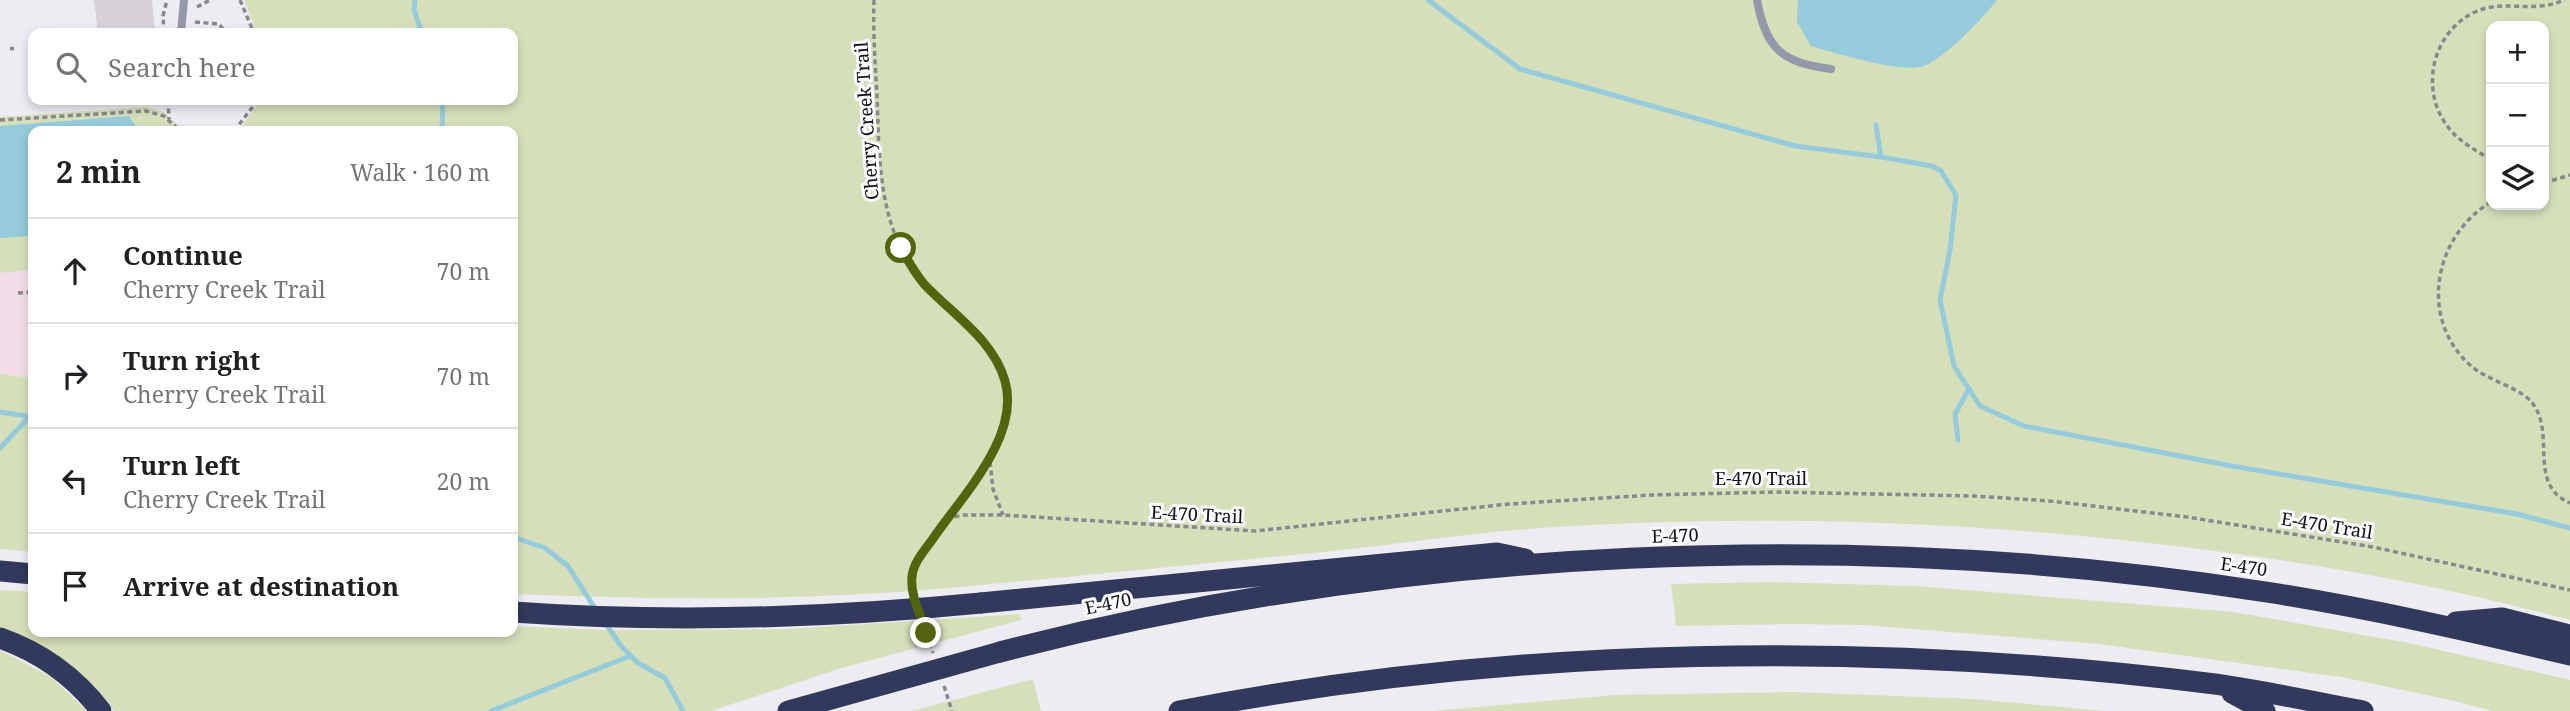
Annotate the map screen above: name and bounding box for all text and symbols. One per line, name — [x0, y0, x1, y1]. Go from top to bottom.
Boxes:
map controls — [2486, 21, 2549, 210]
button: + — [2486, 21, 2549, 84]
search box — [28, 28, 518, 105]
street label: Cherry Creek Trail — [848, 41, 884, 201]
icon: search — [52, 48, 90, 86]
text: Search here — [108, 49, 256, 85]
button: − — [2486, 84, 2549, 147]
button: layers — [2486, 147, 2549, 210]
text: 2 min — [56, 151, 141, 192]
text: Walk · 160 m — [350, 156, 490, 188]
route start — [885, 232, 916, 263]
text: Continue — [123, 237, 243, 273]
icon: ahead — [56, 252, 94, 290]
text: 70 m — [437, 255, 490, 287]
text: Cherry Creek Trail — [123, 273, 326, 305]
text: Turn right — [123, 342, 260, 378]
icon: right — [56, 357, 94, 395]
text: 70 m — [437, 360, 490, 392]
text: Cherry Creek Trail — [123, 378, 326, 410]
text: Turn left — [123, 447, 240, 483]
icon: left — [56, 462, 94, 500]
text: 20 m — [437, 465, 490, 497]
street label: E-470 Trail — [1715, 466, 1808, 490]
text: Cherry Creek Trail — [123, 483, 326, 515]
street label: E-470 Trail — [1150, 500, 1244, 528]
street label: E-470 Trail — [2280, 506, 2375, 544]
street label: E-470 — [1651, 522, 1699, 548]
street label: E-470 — [2219, 551, 2269, 581]
icon: arrive — [56, 567, 94, 605]
text: Arrive at destination — [123, 568, 399, 604]
street label: E-470 — [1083, 586, 1133, 620]
route end — [910, 617, 941, 648]

